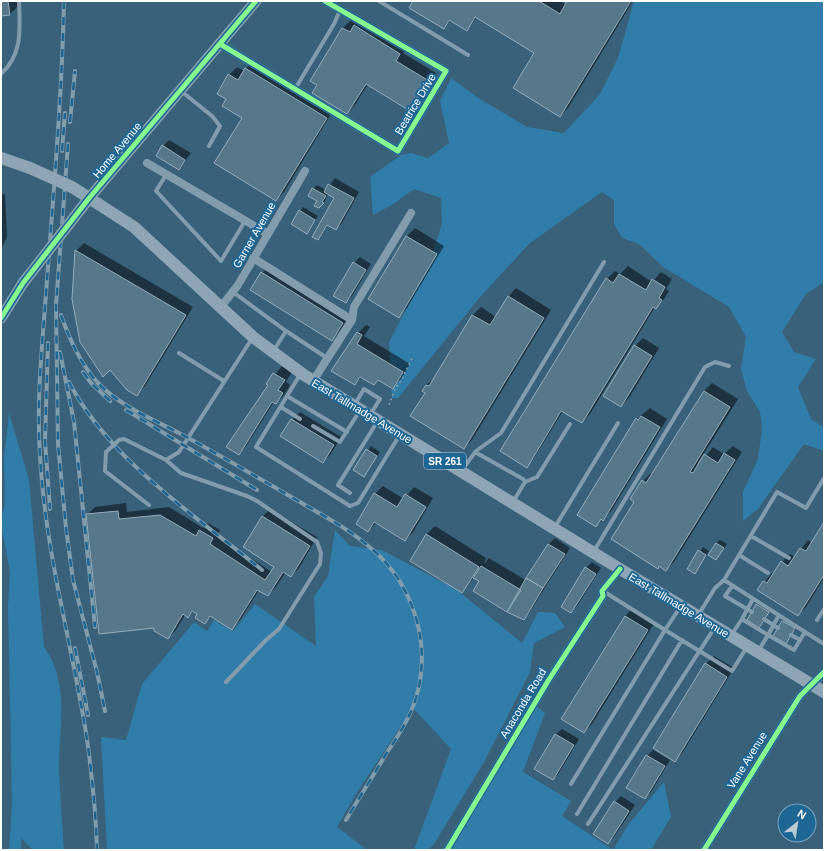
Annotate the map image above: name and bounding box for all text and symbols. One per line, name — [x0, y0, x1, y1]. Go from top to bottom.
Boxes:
street label: Beatrice Drive — [392, 71, 438, 137]
street label: Home Avenue — [90, 120, 144, 180]
street label: Garner Avenue — [230, 200, 278, 270]
street label: East Tallmadge Avenue — [310, 376, 414, 446]
road number: SR 261 — [424, 453, 466, 469]
street label: East Tallmadge Avenue — [627, 570, 731, 640]
street label: Anaconda Road — [498, 666, 548, 740]
street label: Vane Avenue — [725, 729, 769, 791]
north arrow — [777, 803, 817, 843]
text: N — [796, 807, 808, 822]

